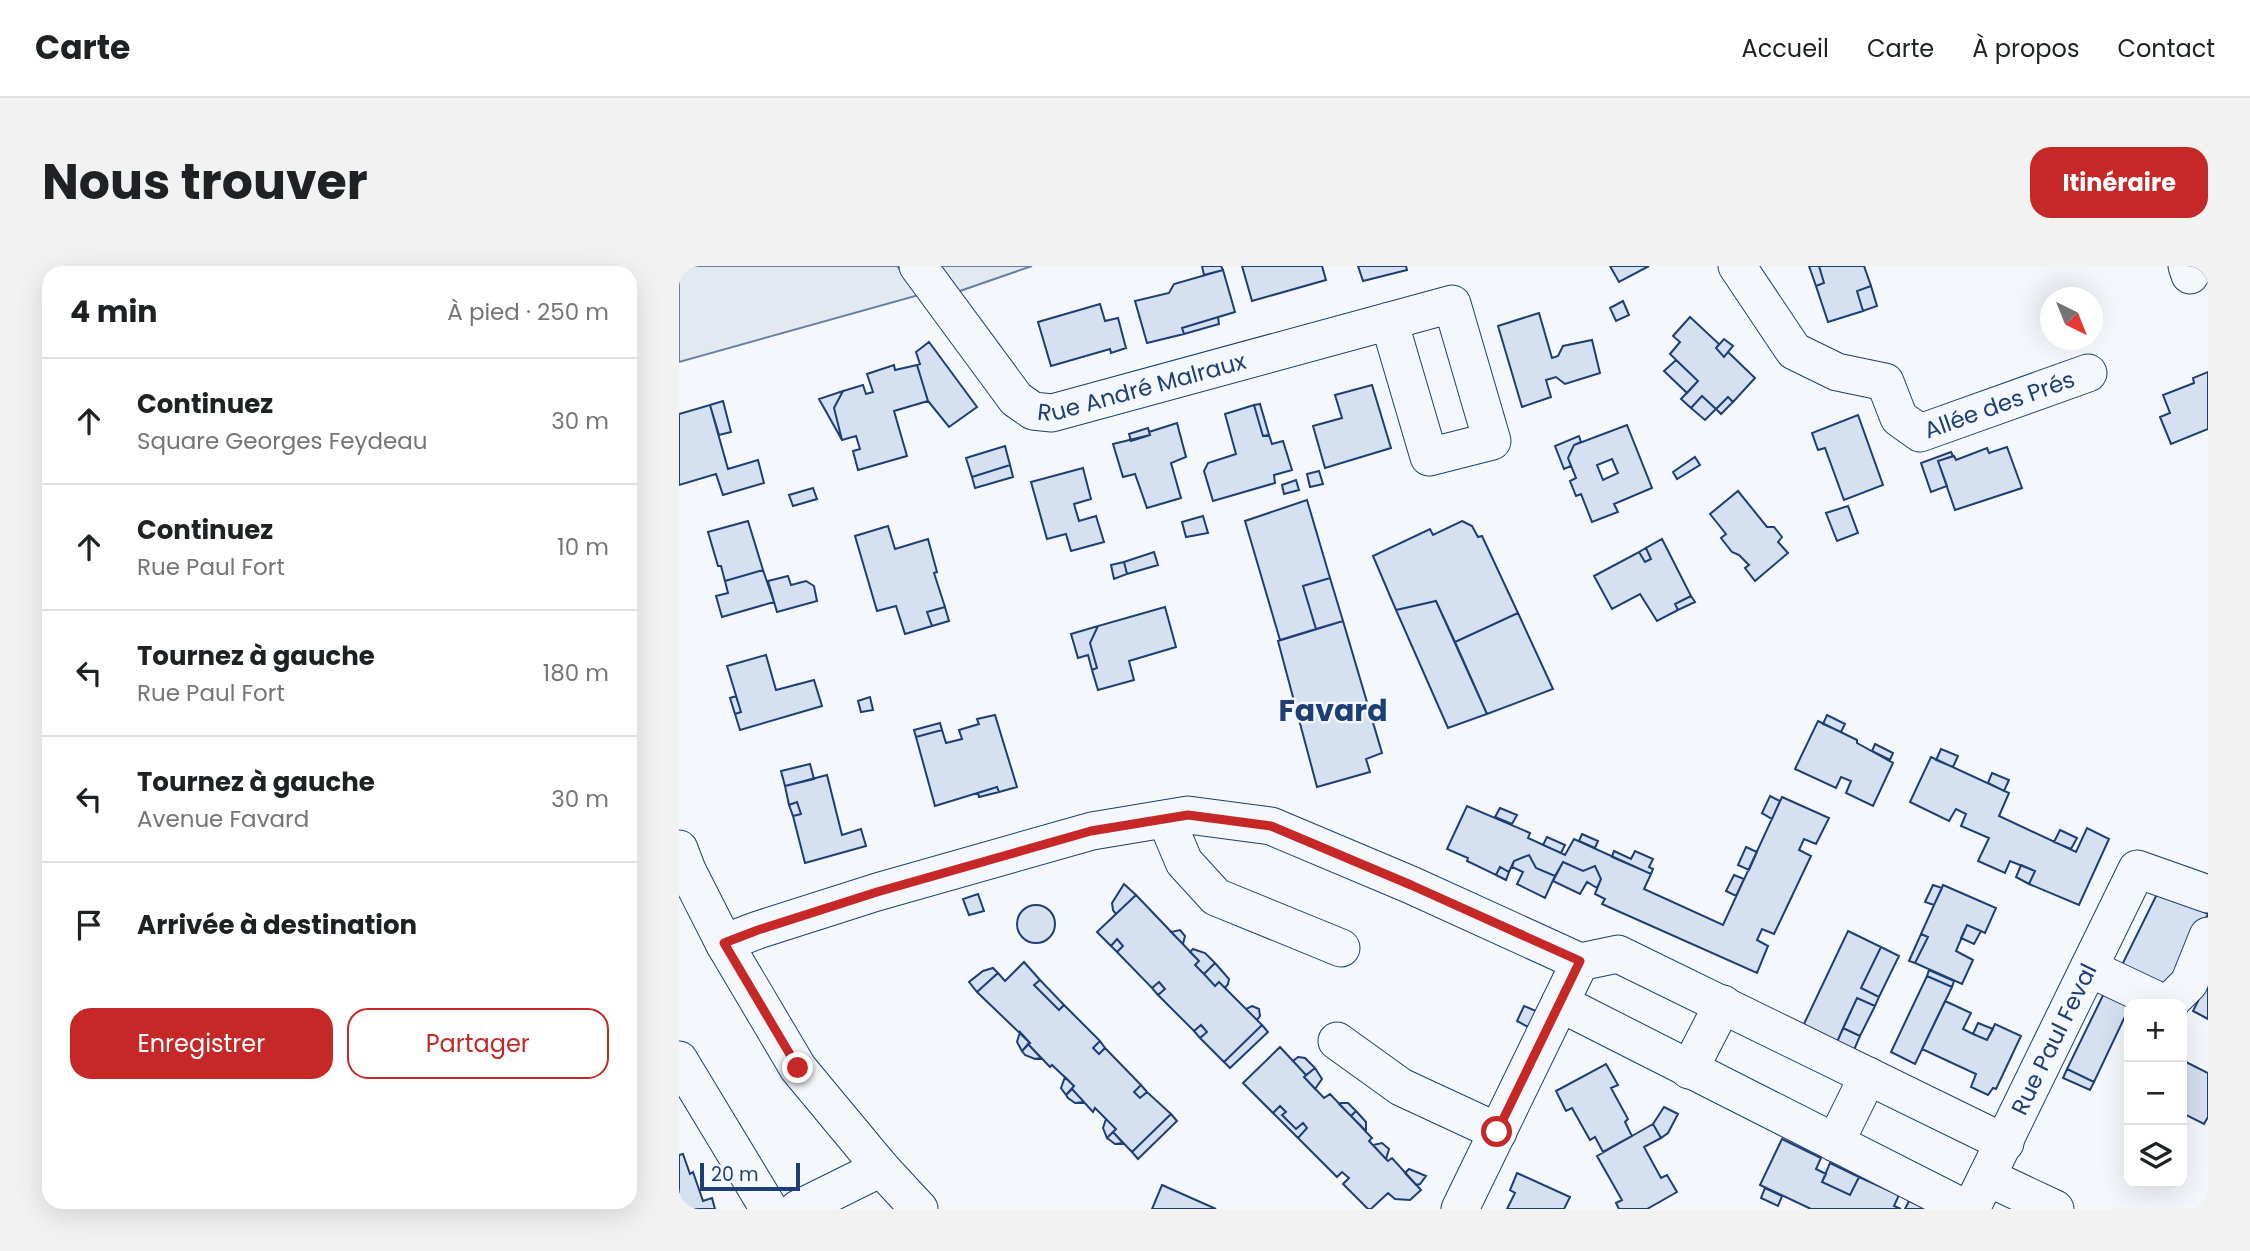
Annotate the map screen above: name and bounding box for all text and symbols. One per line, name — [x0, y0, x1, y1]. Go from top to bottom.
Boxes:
text: Carte — [35, 24, 130, 71]
text: Accueil — [1742, 32, 1829, 65]
text: Carte — [1867, 32, 1934, 65]
text: À propos — [1972, 32, 2079, 65]
text: Contact — [2117, 32, 2215, 65]
button: Itinéraire — [2030, 147, 2208, 218]
text: Nous trouver — [42, 148, 368, 216]
north arrow — [2040, 287, 2103, 350]
text: 4 min — [70, 290, 158, 333]
text: À pied · 250 m — [447, 296, 609, 328]
street label: Rue André Malraux — [1036, 345, 1250, 429]
street label: Allée des Prés — [1920, 363, 2079, 446]
text: Continuez — [137, 386, 273, 422]
icon: ahead — [70, 402, 108, 440]
text: 30 m — [551, 405, 609, 437]
text: Square Georges Feydeau — [137, 425, 428, 457]
text: Continuez — [137, 512, 273, 548]
icon: ahead — [70, 528, 108, 566]
text: 10 m — [557, 531, 609, 563]
text: Rue Paul Fort — [137, 551, 285, 583]
text: Tournez à gauche — [137, 638, 375, 674]
icon: left — [70, 654, 108, 692]
text: 180 m — [543, 657, 609, 689]
text: Rue Paul Fort — [137, 677, 285, 709]
district label: Favard — [1278, 689, 1388, 732]
text: Tournez à gauche — [137, 764, 375, 800]
icon: left — [70, 780, 108, 818]
text: 30 m — [551, 783, 609, 815]
text: Avenue Favard — [137, 803, 309, 835]
icon: arrive — [70, 906, 108, 944]
text: Arrivée à destination — [137, 907, 417, 943]
street label: Rue Paul Feval — [2003, 958, 2104, 1120]
map controls — [2124, 999, 2187, 1188]
button: + — [2124, 999, 2187, 1062]
button: Enregistrer — [70, 1008, 333, 1079]
button: Partager — [347, 1008, 609, 1079]
route end — [782, 1052, 813, 1083]
button: − — [2124, 1062, 2187, 1125]
route start — [1481, 1116, 1512, 1147]
button: layers — [2124, 1125, 2187, 1188]
scale bar — [700, 1160, 800, 1192]
text: 20 m — [711, 1161, 759, 1188]

